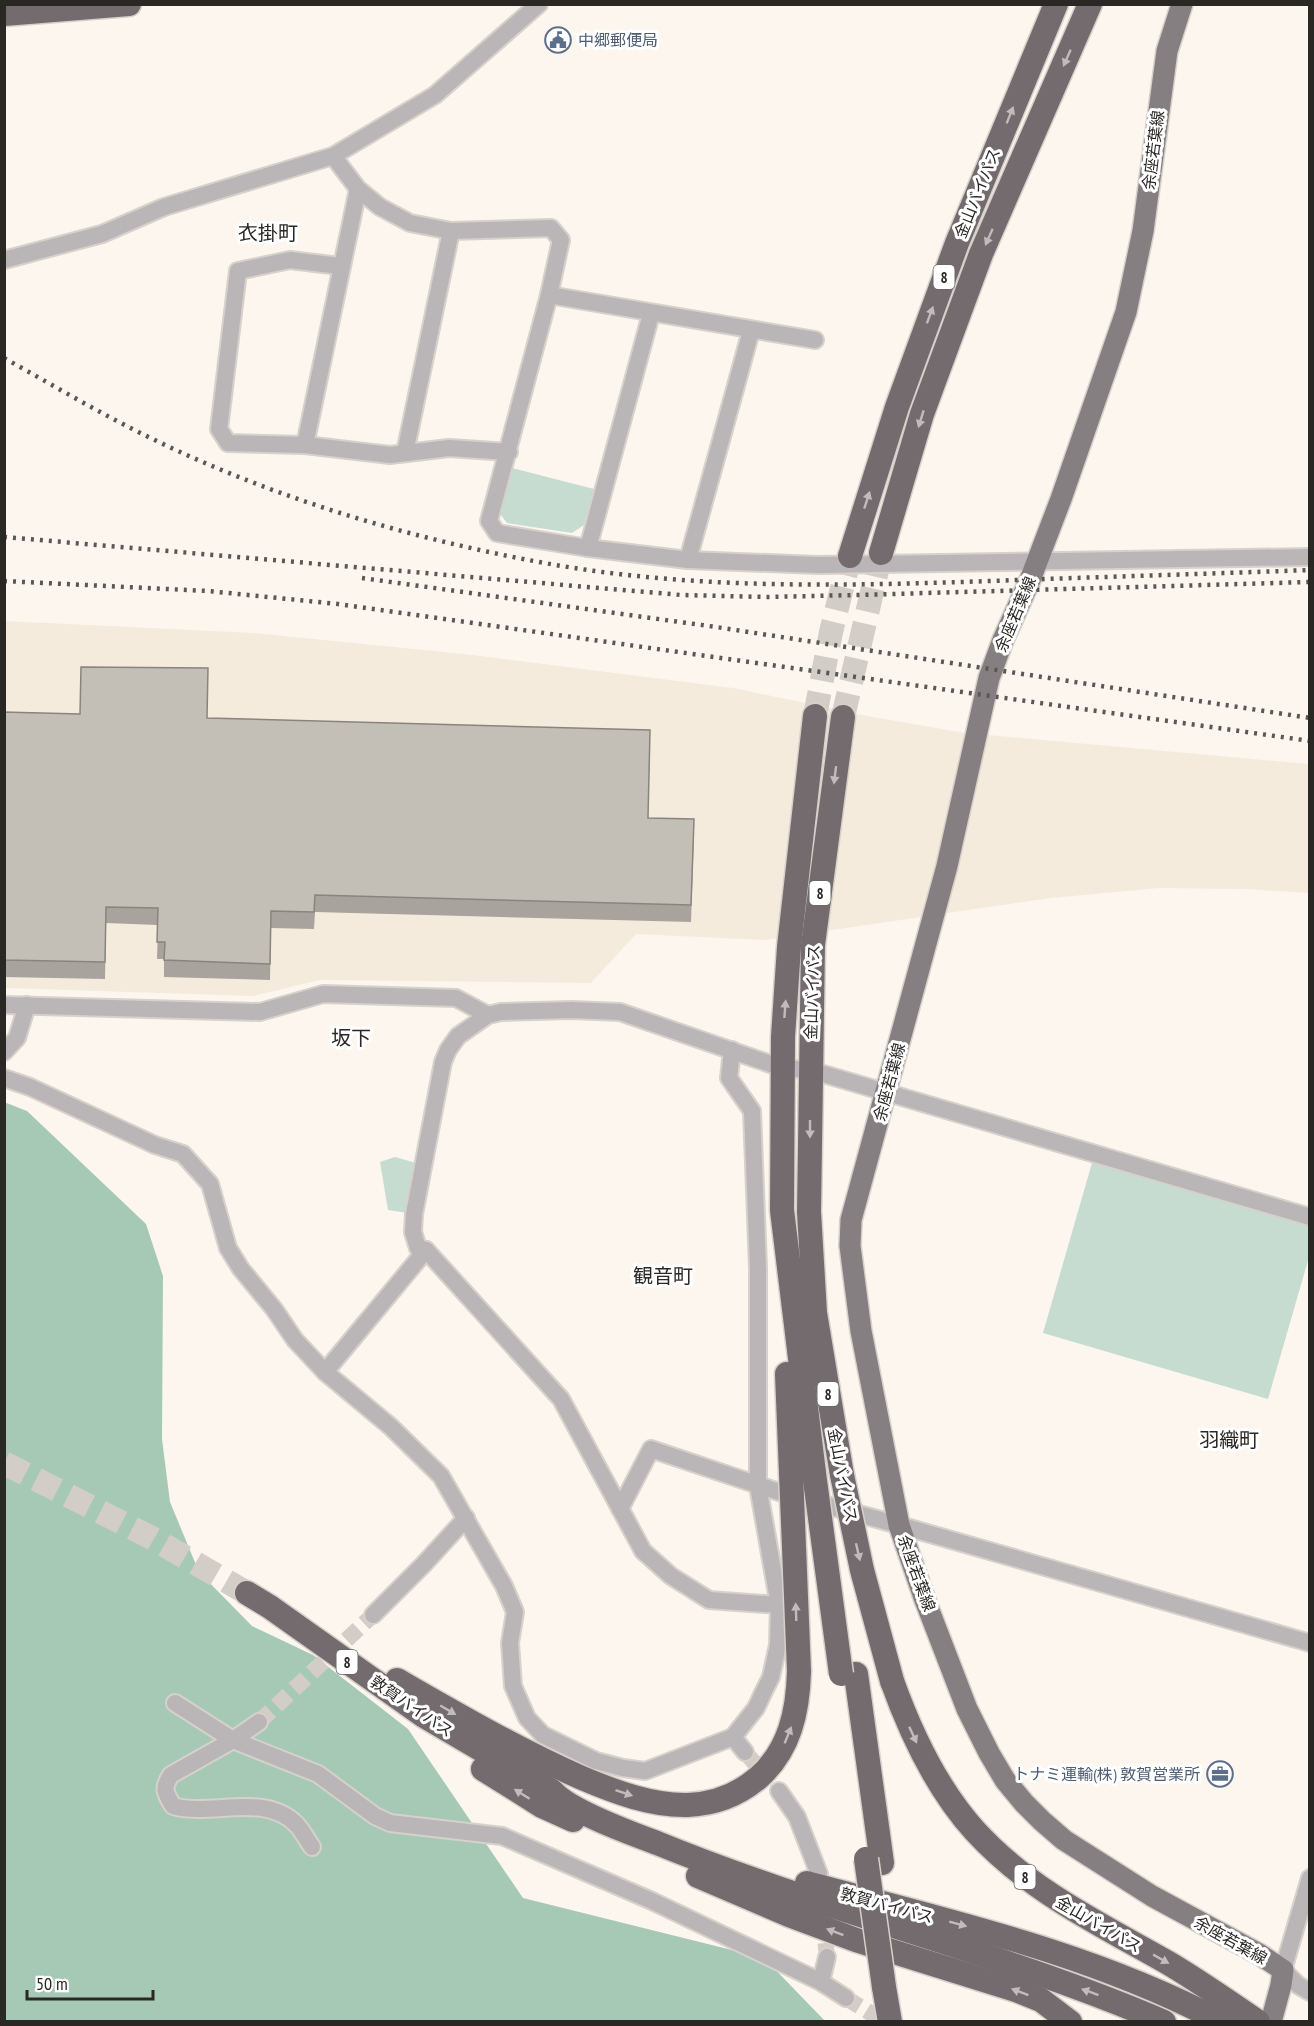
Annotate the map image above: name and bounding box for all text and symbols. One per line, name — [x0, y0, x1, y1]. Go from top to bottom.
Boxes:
public building icon: 中郷郵便局 — [543, 25, 573, 55]
place label: 中郷郵便局 — [578, 30, 658, 50]
one-way arrow — [1062, 50, 1072, 68]
one-way arrow — [1005, 105, 1015, 123]
street label: 余座若葉線 — [1138, 109, 1168, 191]
street label: 金山バイパス — [950, 145, 1004, 241]
district label: 衣掛町 — [238, 220, 298, 246]
one-way arrow — [984, 228, 993, 245]
road number: 8 — [934, 265, 954, 289]
one-way arrow — [926, 306, 936, 324]
one-way arrow — [915, 410, 925, 428]
one-way arrow — [863, 491, 872, 509]
street label: 余座若葉線 — [990, 573, 1040, 655]
one-way arrow — [830, 766, 840, 785]
road number: 8 — [810, 881, 830, 905]
street label: 金山バイパス — [800, 944, 824, 1040]
one-way arrow — [780, 1000, 789, 1019]
district label: 坂下 — [331, 1025, 371, 1051]
street label: 余座若葉線 — [869, 1041, 909, 1123]
one-way arrow — [805, 1119, 815, 1138]
district label: 観音町 — [633, 1263, 693, 1289]
road number: 8 — [818, 1382, 838, 1406]
street label: 金山バイパス — [824, 1426, 862, 1524]
district label: 羽織町 — [1199, 1427, 1259, 1453]
street label: 余座若葉線 — [894, 1532, 940, 1614]
one-way arrow — [854, 1543, 864, 1561]
one-way arrow — [792, 1603, 801, 1622]
road number: 8 — [336, 1650, 358, 1674]
street label: 敦賀バイパス — [367, 1671, 457, 1741]
one-way arrow — [440, 1704, 456, 1715]
one-way arrow — [783, 1726, 793, 1744]
one-way arrow — [909, 1726, 918, 1743]
office icon: トナミ運輸(株) 敦賀営業所 — [1205, 1759, 1235, 1789]
place label: トナミ運輸(株) 敦賀営業所 — [1013, 1764, 1200, 1784]
one-way arrow — [514, 1788, 530, 1799]
one-way arrow — [615, 1789, 633, 1799]
road number: 8 — [1014, 1865, 1036, 1889]
street label: 敦賀バイパス — [838, 1883, 936, 1927]
street label: 金山バイパス — [1053, 1891, 1145, 1957]
street label: 余座若葉線 — [1191, 1912, 1271, 1968]
one-way arrow — [949, 1920, 967, 1929]
one-way arrow — [825, 1927, 843, 1937]
one-way arrow — [1153, 1954, 1170, 1964]
scale bar — [27, 1963, 153, 2001]
text: 50 m — [36, 1972, 68, 1995]
one-way arrow — [1011, 1987, 1029, 1996]
one-way arrow — [1081, 1987, 1099, 1996]

